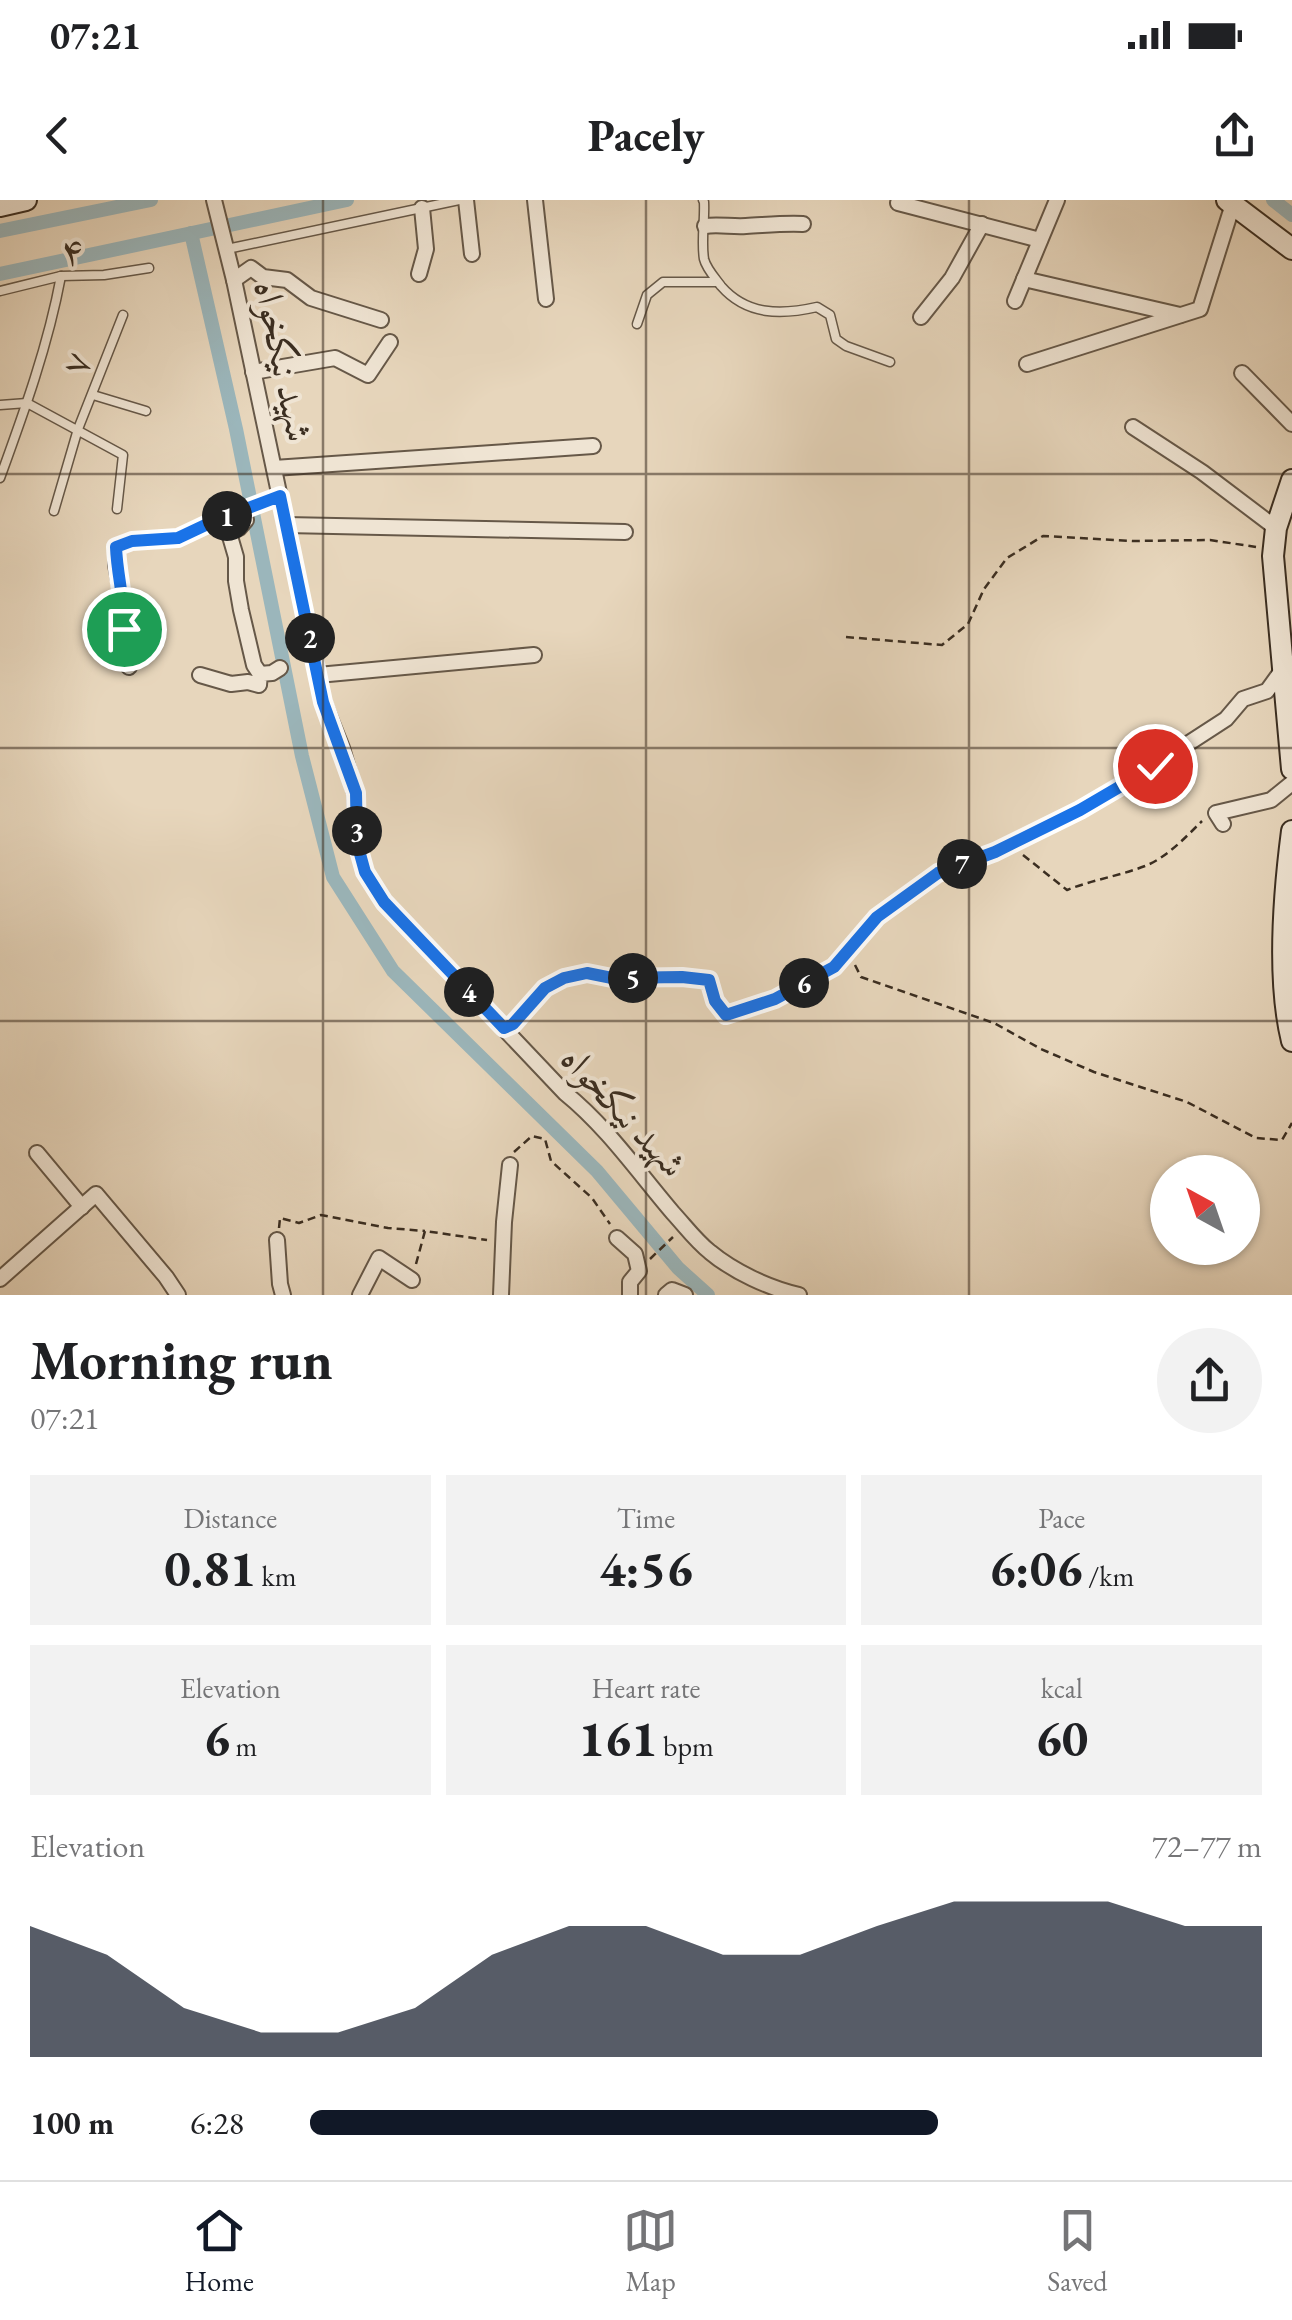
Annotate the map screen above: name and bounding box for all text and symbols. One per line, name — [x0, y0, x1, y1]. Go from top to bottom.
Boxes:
text: 07:21 — [50, 11, 141, 60]
text: Pacely — [588, 106, 704, 164]
icon: back — [30, 108, 85, 163]
icon: share — [1207, 108, 1262, 163]
street label: ۴ — [59, 224, 85, 275]
street label: شهید نیکخواه — [244, 276, 325, 446]
street label: ۷ — [48, 344, 101, 382]
pin: 1 — [202, 491, 252, 541]
text: 1 — [220, 498, 234, 534]
pin — [82, 587, 167, 672]
icon: arrive — [97, 602, 152, 657]
pin: 2 — [285, 613, 335, 663]
text: 2 — [303, 620, 317, 656]
pin — [1113, 724, 1198, 809]
icon: check — [1128, 739, 1183, 794]
pin: 3 — [332, 806, 382, 856]
text: 3 — [350, 813, 364, 849]
pin: 7 — [937, 839, 987, 889]
text: 7 — [955, 846, 969, 882]
pin: 5 — [608, 953, 658, 1003]
pin: 6 — [779, 958, 829, 1008]
text: 5 — [626, 960, 640, 996]
text: 6 — [797, 965, 811, 1001]
pin: 4 — [444, 967, 494, 1017]
text: 4 — [462, 974, 476, 1010]
street label: شهید نیکخواه — [551, 1034, 698, 1187]
north arrow — [1150, 1155, 1260, 1265]
map controls — [1150, 1155, 1260, 1265]
text: Morning run — [30, 1324, 333, 1395]
button: share — [1157, 1328, 1262, 1433]
text: 07:21 — [30, 1397, 99, 1439]
text: Distance — [184, 1500, 277, 1536]
text: Time — [617, 1500, 675, 1536]
text: Pace — [1038, 1500, 1085, 1536]
text: 0.81 — [164, 1536, 256, 1601]
text: 4:56 — [599, 1536, 693, 1601]
text: 6:06 — [989, 1536, 1083, 1601]
text: km — [256, 1558, 296, 1594]
text: /km — [1083, 1558, 1134, 1594]
text: Elevation — [180, 1670, 281, 1706]
text: Heart rate — [592, 1670, 700, 1706]
text: kcal — [1041, 1670, 1083, 1706]
text: 6 — [203, 1706, 230, 1771]
text: 161 — [578, 1706, 658, 1771]
text: 60 — [1035, 1706, 1088, 1771]
text: m — [230, 1728, 257, 1764]
text: bpm — [658, 1728, 714, 1764]
text: Elevation — [30, 1825, 145, 1867]
text: 72–77 m — [1152, 1825, 1262, 1867]
text: 100 m — [30, 2102, 114, 2144]
text: 6:28 — [190, 2102, 244, 2144]
tab: Home — [185, 2203, 254, 2299]
tab: Map — [623, 2203, 678, 2299]
tab: Saved — [1047, 2203, 1107, 2299]

